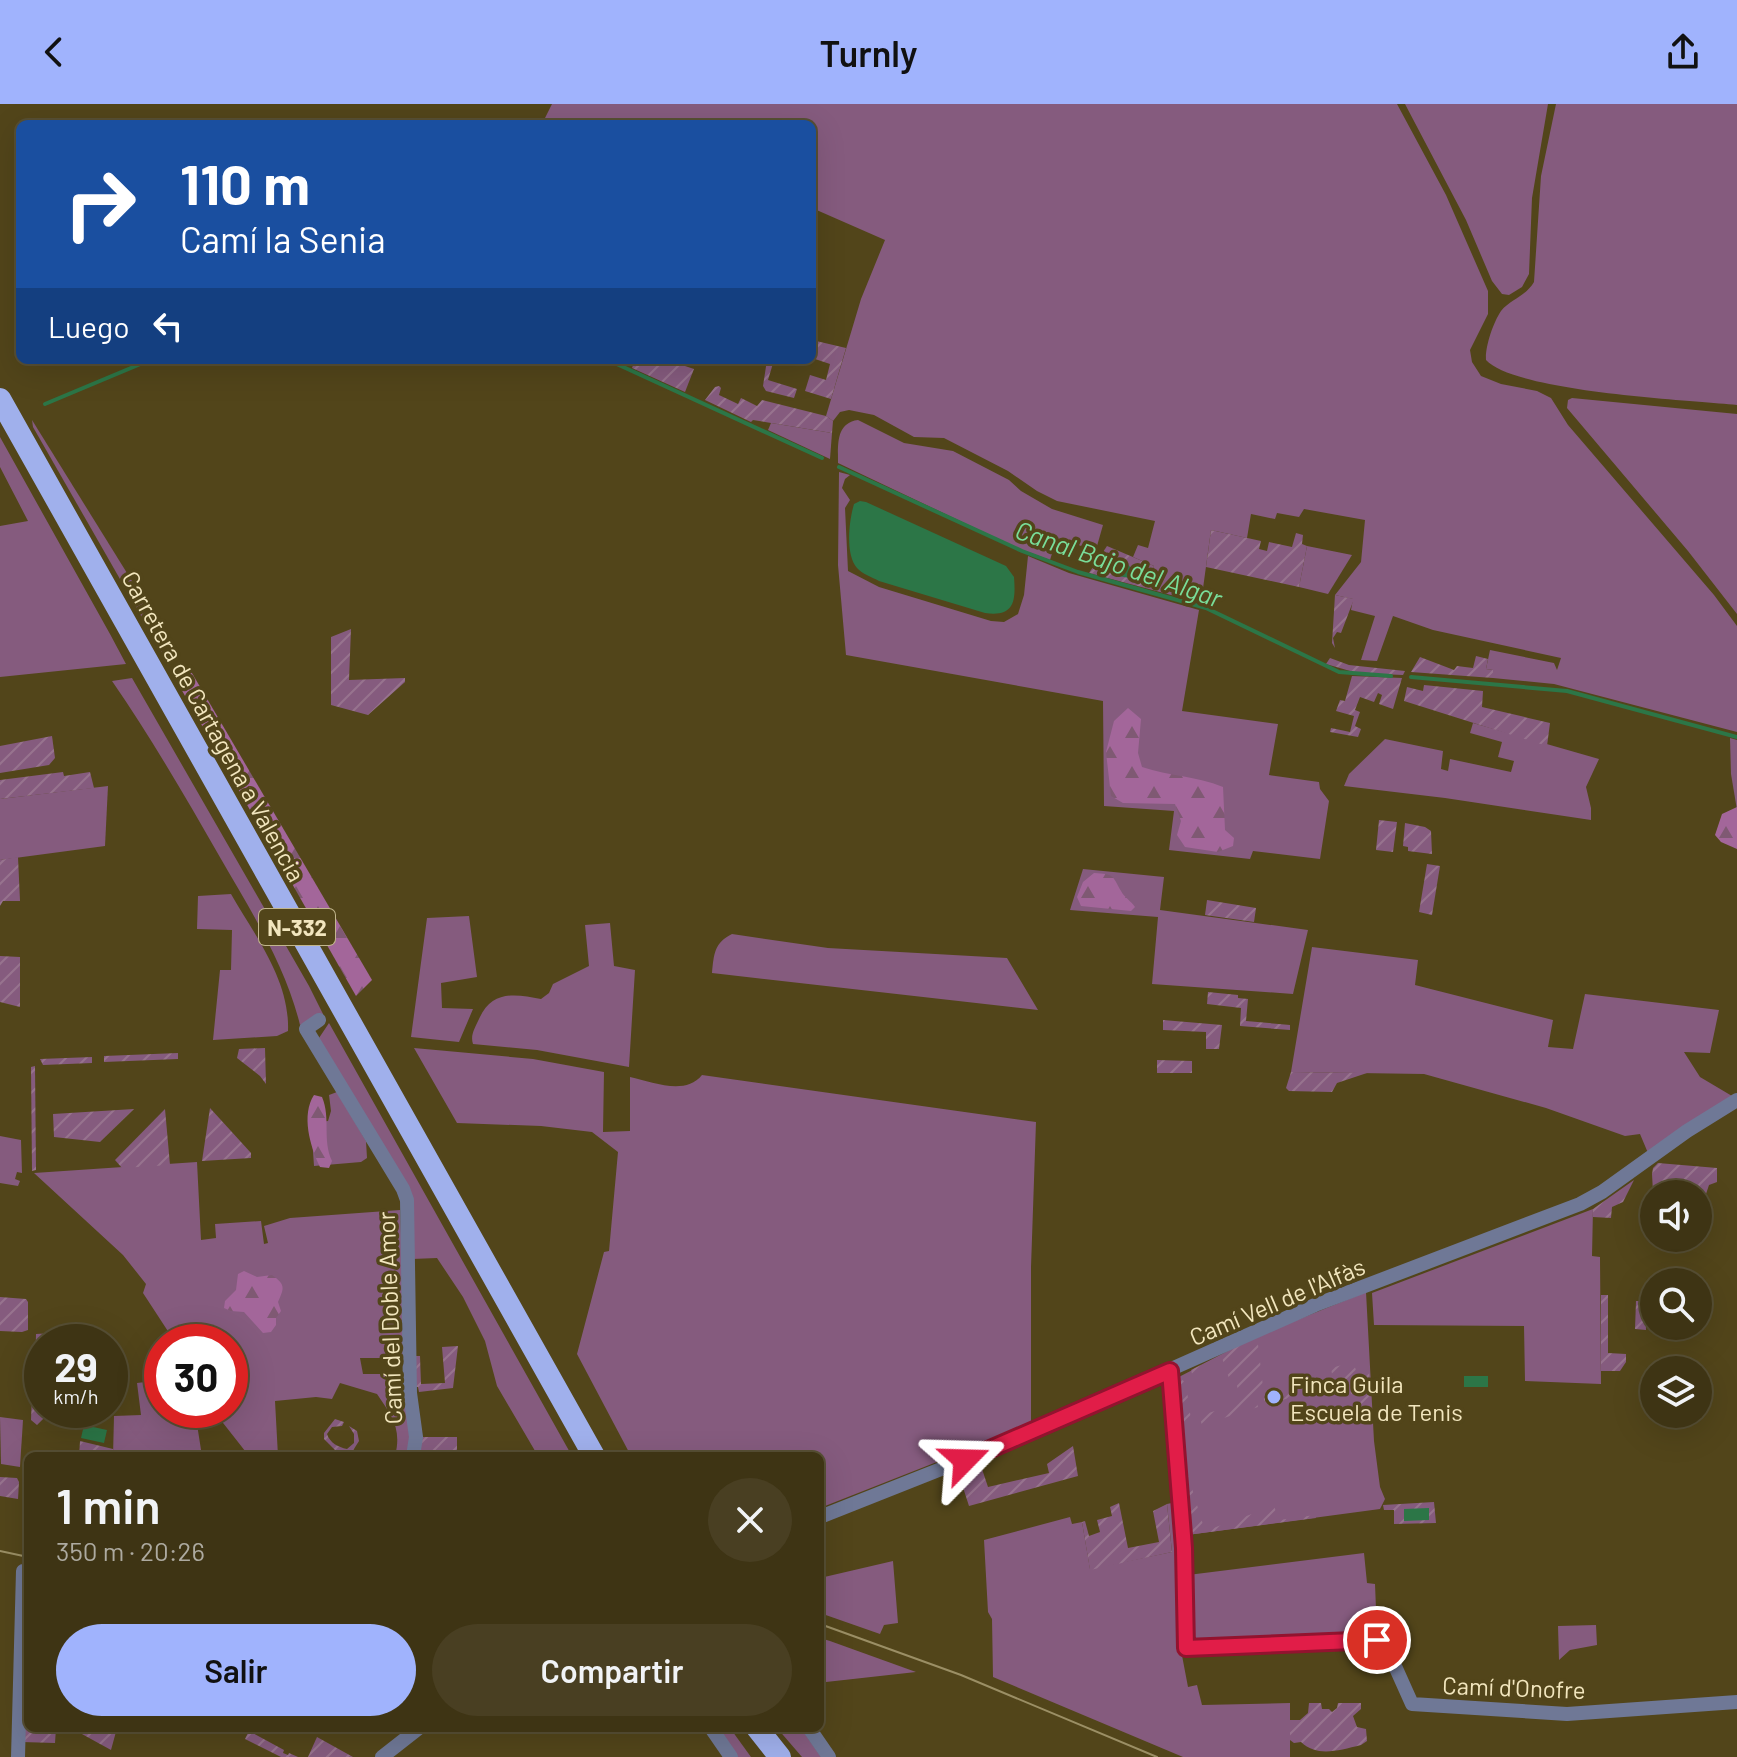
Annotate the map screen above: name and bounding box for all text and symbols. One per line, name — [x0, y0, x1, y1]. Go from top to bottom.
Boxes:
icon: back — [32, 30, 76, 74]
icon: share — [1661, 30, 1705, 74]
text: Turnly — [820, 31, 918, 74]
text: 110 m — [180, 149, 310, 216]
icon: right — [48, 152, 152, 256]
text: Camí la Senia — [180, 217, 386, 260]
icon: left — [146, 304, 190, 348]
text: Luego — [48, 308, 130, 344]
water label: Canal Bajo del Algar — [1012, 513, 1227, 613]
street label: Carretera de Cartagena a Valencia — [116, 566, 312, 886]
road number: N-332 — [259, 909, 335, 945]
map controls — [1640, 1180, 1712, 1428]
button: sound — [1640, 1180, 1712, 1252]
street label: Camí del Doble Amor — [371, 1211, 407, 1425]
street label: Camí Vell de l'Alfàs — [1185, 1251, 1369, 1351]
button: search — [1640, 1268, 1712, 1340]
speed limit sign: 30 — [144, 1324, 248, 1428]
text: 29 — [54, 1342, 98, 1390]
button: layers — [1640, 1356, 1712, 1428]
place label: Finca Guila Escuela de Tenis — [1290, 1369, 1463, 1426]
text: km/h — [53, 1384, 99, 1408]
marker: Finca Guila Escuela de Tenis — [1265, 1388, 1283, 1406]
position arrow — [923, 1418, 1007, 1502]
text: 1 min — [56, 1476, 161, 1534]
button: close — [708, 1478, 792, 1562]
text: 350 m · 20:26 — [56, 1535, 205, 1566]
pin — [1343, 1606, 1411, 1674]
icon: arrive — [1355, 1618, 1399, 1662]
button: Salir — [56, 1624, 416, 1716]
button: Compartir — [432, 1624, 792, 1716]
street label: Camí d'Onofre — [1442, 1670, 1586, 1704]

